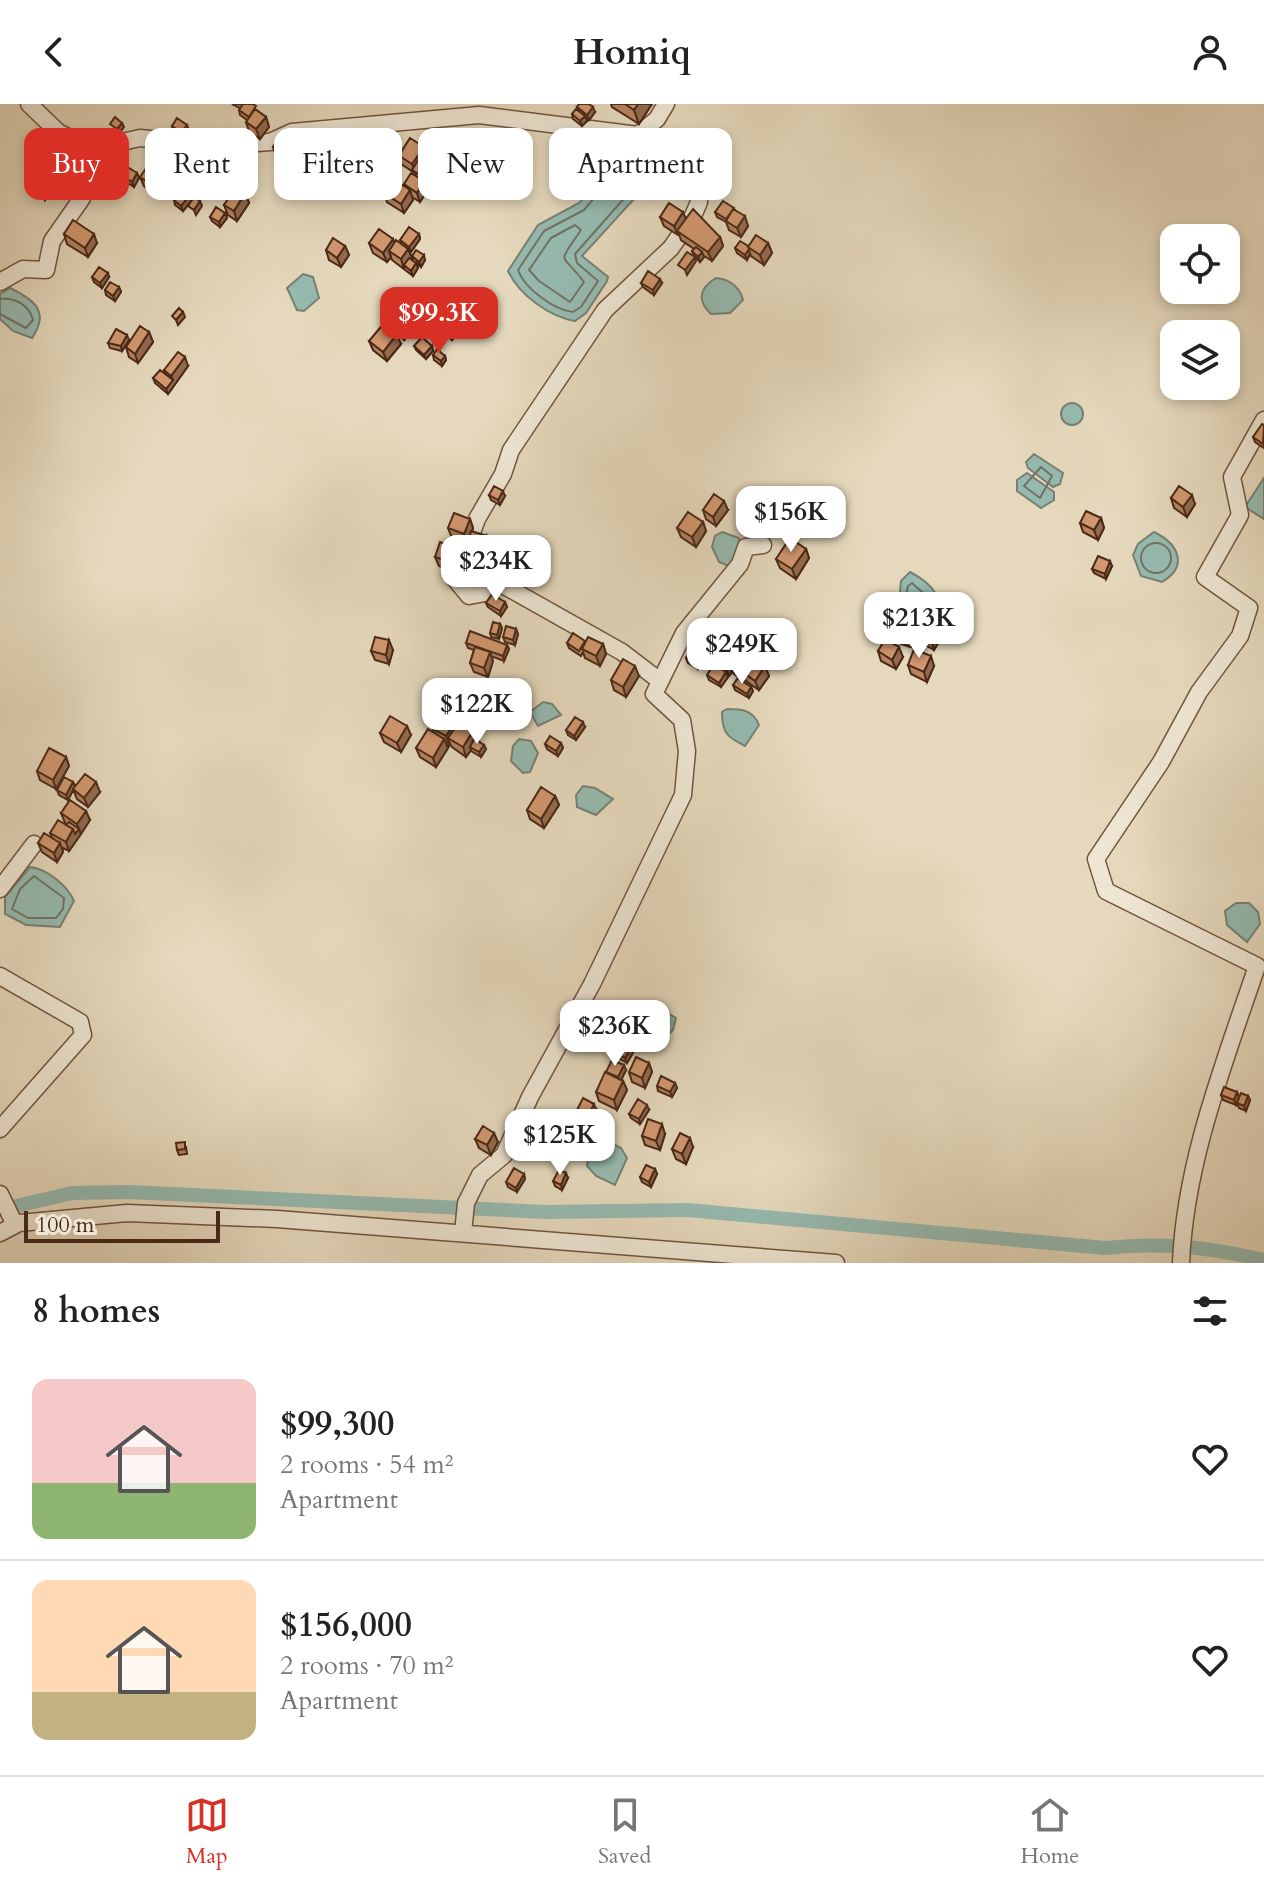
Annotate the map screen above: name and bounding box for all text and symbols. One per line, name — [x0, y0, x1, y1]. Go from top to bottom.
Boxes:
text: Homiq — [573, 28, 691, 77]
icon: back — [32, 30, 76, 74]
icon: person — [1188, 30, 1232, 74]
chip: Buy — [24, 128, 129, 200]
chip: Rent — [145, 128, 258, 200]
chip: Filters — [274, 128, 402, 200]
chip: New — [418, 128, 533, 200]
chip: Apartment — [549, 128, 732, 200]
map controls — [1160, 224, 1240, 400]
button: locate — [1160, 224, 1240, 304]
pin: $99.3K — [374, 287, 504, 355]
text: $99.3K — [398, 295, 480, 330]
button: layers — [1160, 320, 1240, 400]
pin: $156K — [735, 486, 847, 554]
text: $156K — [754, 494, 828, 529]
pin: $234K — [440, 535, 552, 603]
text: $234K — [459, 543, 533, 578]
pin: $213K — [863, 592, 975, 660]
text: $213K — [882, 600, 956, 635]
pin: $249K — [686, 618, 798, 686]
text: $249K — [705, 626, 779, 661]
pin: $122K — [421, 678, 533, 746]
text: $122K — [440, 686, 514, 721]
pin: $236K — [559, 1000, 671, 1068]
text: $236K — [578, 1008, 652, 1043]
pin: $125K — [504, 1109, 616, 1177]
text: $125K — [523, 1117, 597, 1152]
scale bar — [24, 1207, 220, 1243]
text: 100 m — [36, 1210, 94, 1240]
text: 8 homes — [32, 1288, 160, 1334]
icon: filters — [1188, 1289, 1232, 1333]
text: $99,300 — [280, 1401, 394, 1447]
icon: home — [96, 1411, 192, 1507]
icon: heart — [1188, 1437, 1232, 1481]
text: 2 rooms · 54 m² — [280, 1447, 453, 1482]
text: Apartment — [280, 1482, 398, 1517]
text: $156,000 — [280, 1602, 412, 1648]
icon: home — [96, 1612, 192, 1708]
icon: heart — [1188, 1638, 1232, 1682]
text: 2 rooms · 70 m² — [280, 1648, 453, 1683]
text: Apartment — [280, 1683, 398, 1718]
tab: Map — [185, 1793, 229, 1871]
tab: Saved — [598, 1793, 651, 1871]
tab: Home — [1020, 1793, 1079, 1871]

